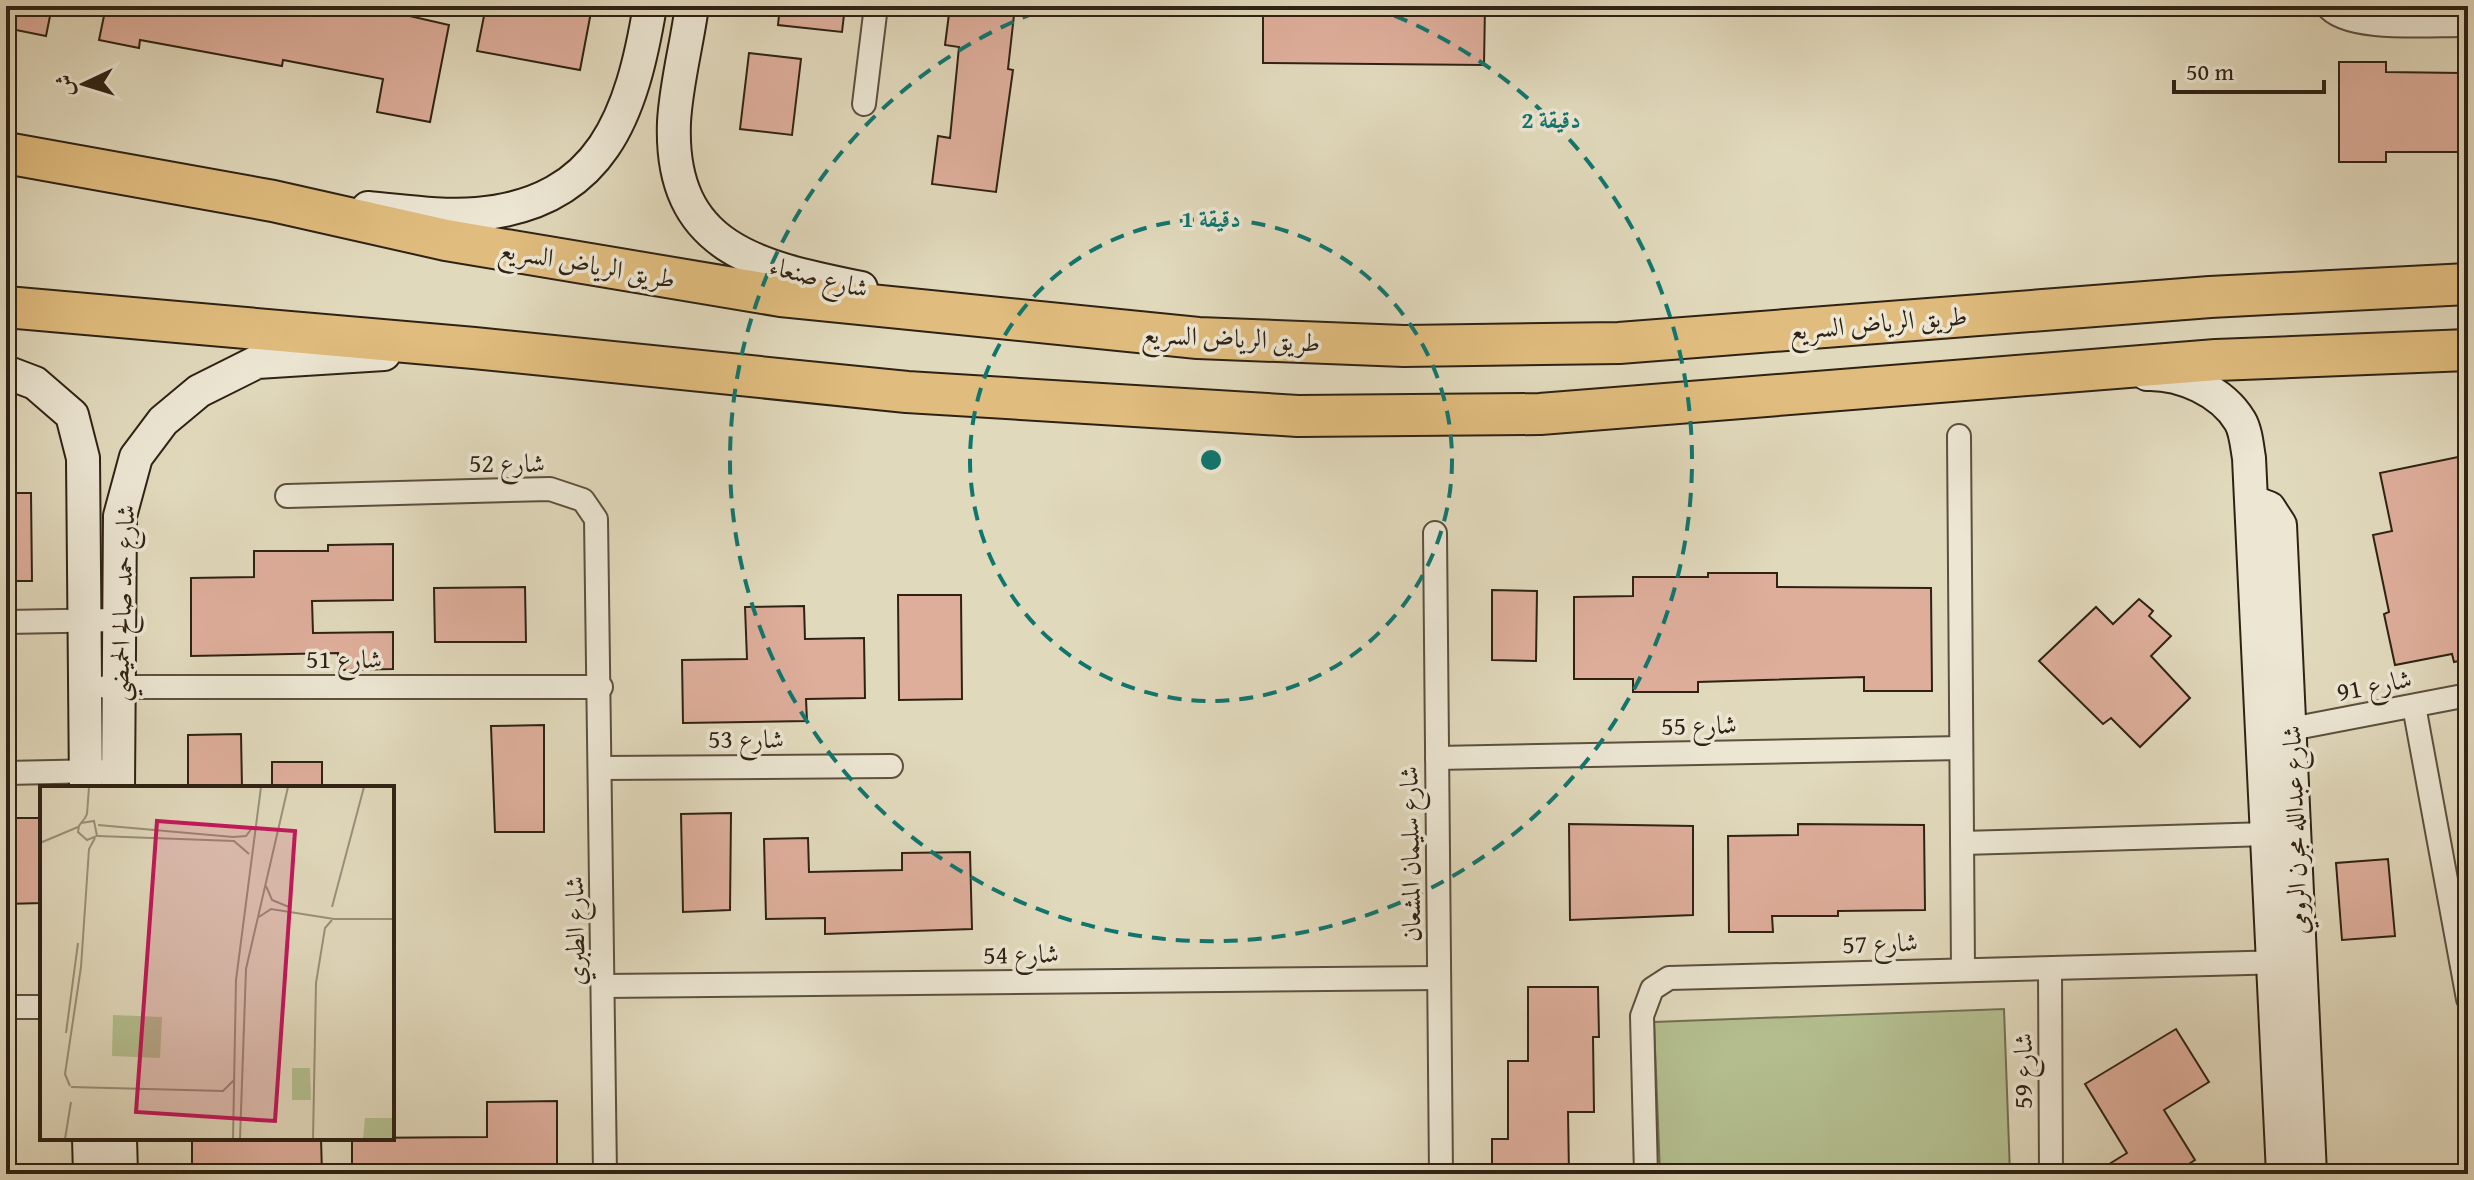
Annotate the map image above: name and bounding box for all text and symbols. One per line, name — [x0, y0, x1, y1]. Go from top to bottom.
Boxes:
north arrow — [44, 44, 124, 124]
scale bar — [2174, 44, 2324, 94]
text: 50 m — [2186, 54, 2234, 89]
text: ش — [47, 73, 81, 97]
text: 2 دقيقة — [1521, 102, 1581, 137]
text: 1 دقيقة — [1181, 201, 1241, 236]
street label: طريق الرياض السريع — [495, 229, 679, 303]
street label: شارع صنعاء — [765, 245, 873, 311]
street label: طريق الرياض السريع — [1787, 295, 1969, 355]
street label: طريق الرياض السريع — [1140, 313, 1321, 367]
street label: شارع 52 — [469, 443, 545, 485]
centre of rings — [1197, 446, 1225, 474]
street label: شارع حمد صالح الحميضي — [99, 504, 149, 702]
street label: شارع 51 — [306, 639, 382, 681]
street label: شارع 91 — [2333, 658, 2415, 714]
street label: شارع 55 — [1661, 704, 1737, 748]
street label: شارع 53 — [708, 719, 784, 761]
street label: شارع عبدالله مجرن الرومي — [2271, 725, 2321, 935]
street label: شارع سليمان المشعان — [1388, 766, 1434, 942]
inset map — [40, 786, 394, 1140]
street label: شارع الطبري — [554, 876, 598, 986]
street label: شارع 57 — [1841, 922, 1919, 966]
street label: شارع 54 — [983, 933, 1059, 977]
street label: شارع 59 — [2003, 1033, 2045, 1109]

